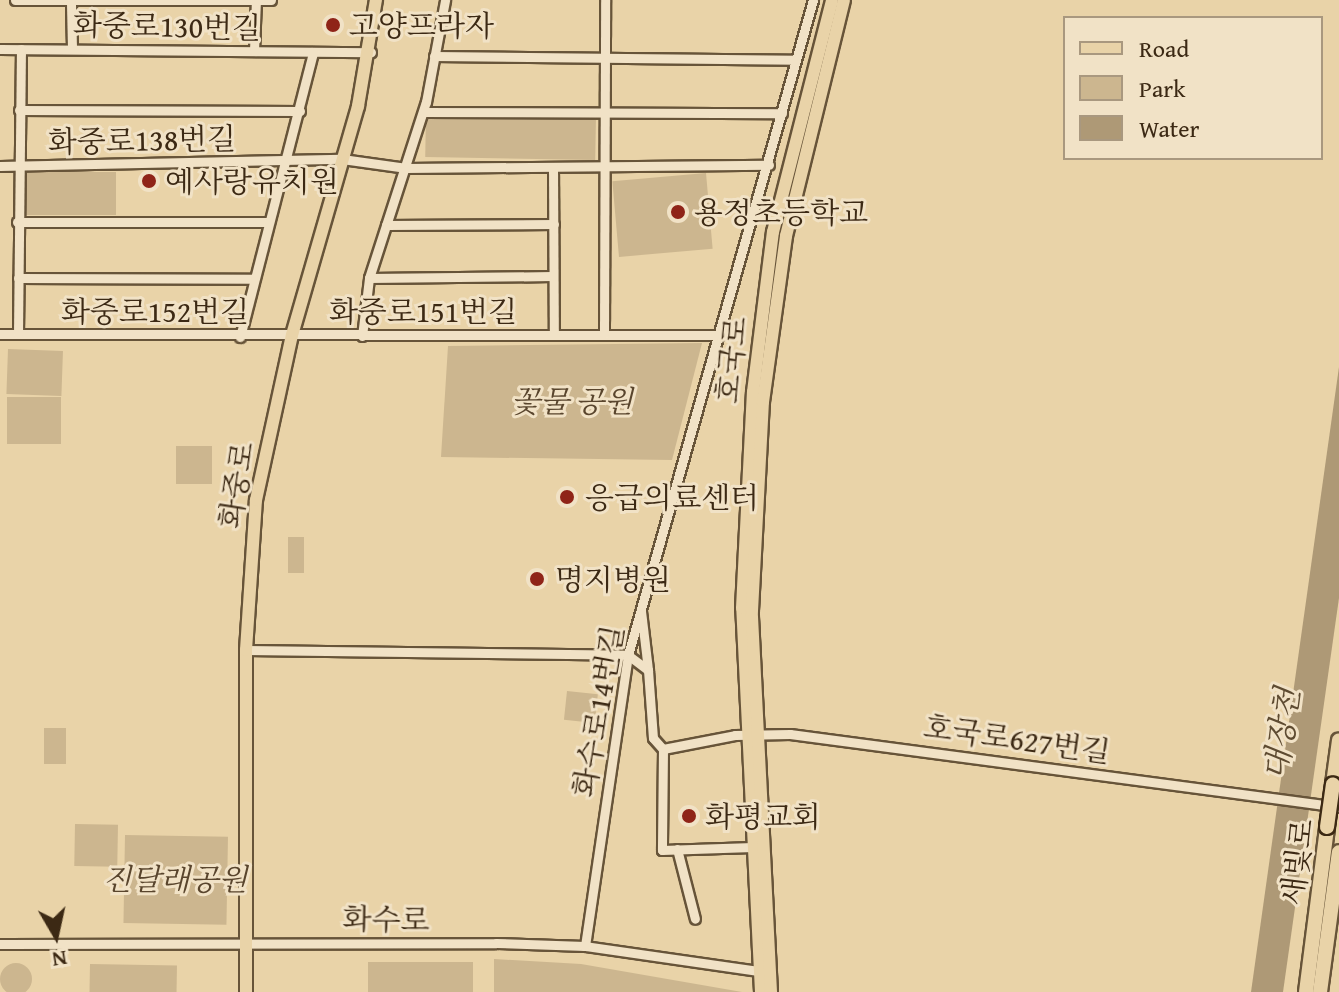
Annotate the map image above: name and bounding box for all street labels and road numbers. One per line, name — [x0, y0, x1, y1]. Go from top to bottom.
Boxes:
street label: 화중로130번길 — [73, 6, 261, 46]
street label: 화중로138번길 — [48, 120, 236, 160]
street label: 화중로152번길 — [61, 293, 249, 329]
street label: 화중로151번길 — [329, 293, 517, 329]
street label: 호국로 — [709, 315, 753, 405]
street label: 화중로 — [211, 439, 261, 531]
street label: 화수로14번길 — [565, 622, 631, 800]
street label: 호국로627번길 — [921, 708, 1113, 770]
street label: 새빛로 — [1274, 817, 1320, 907]
street label: 화수로 — [342, 900, 430, 938]

